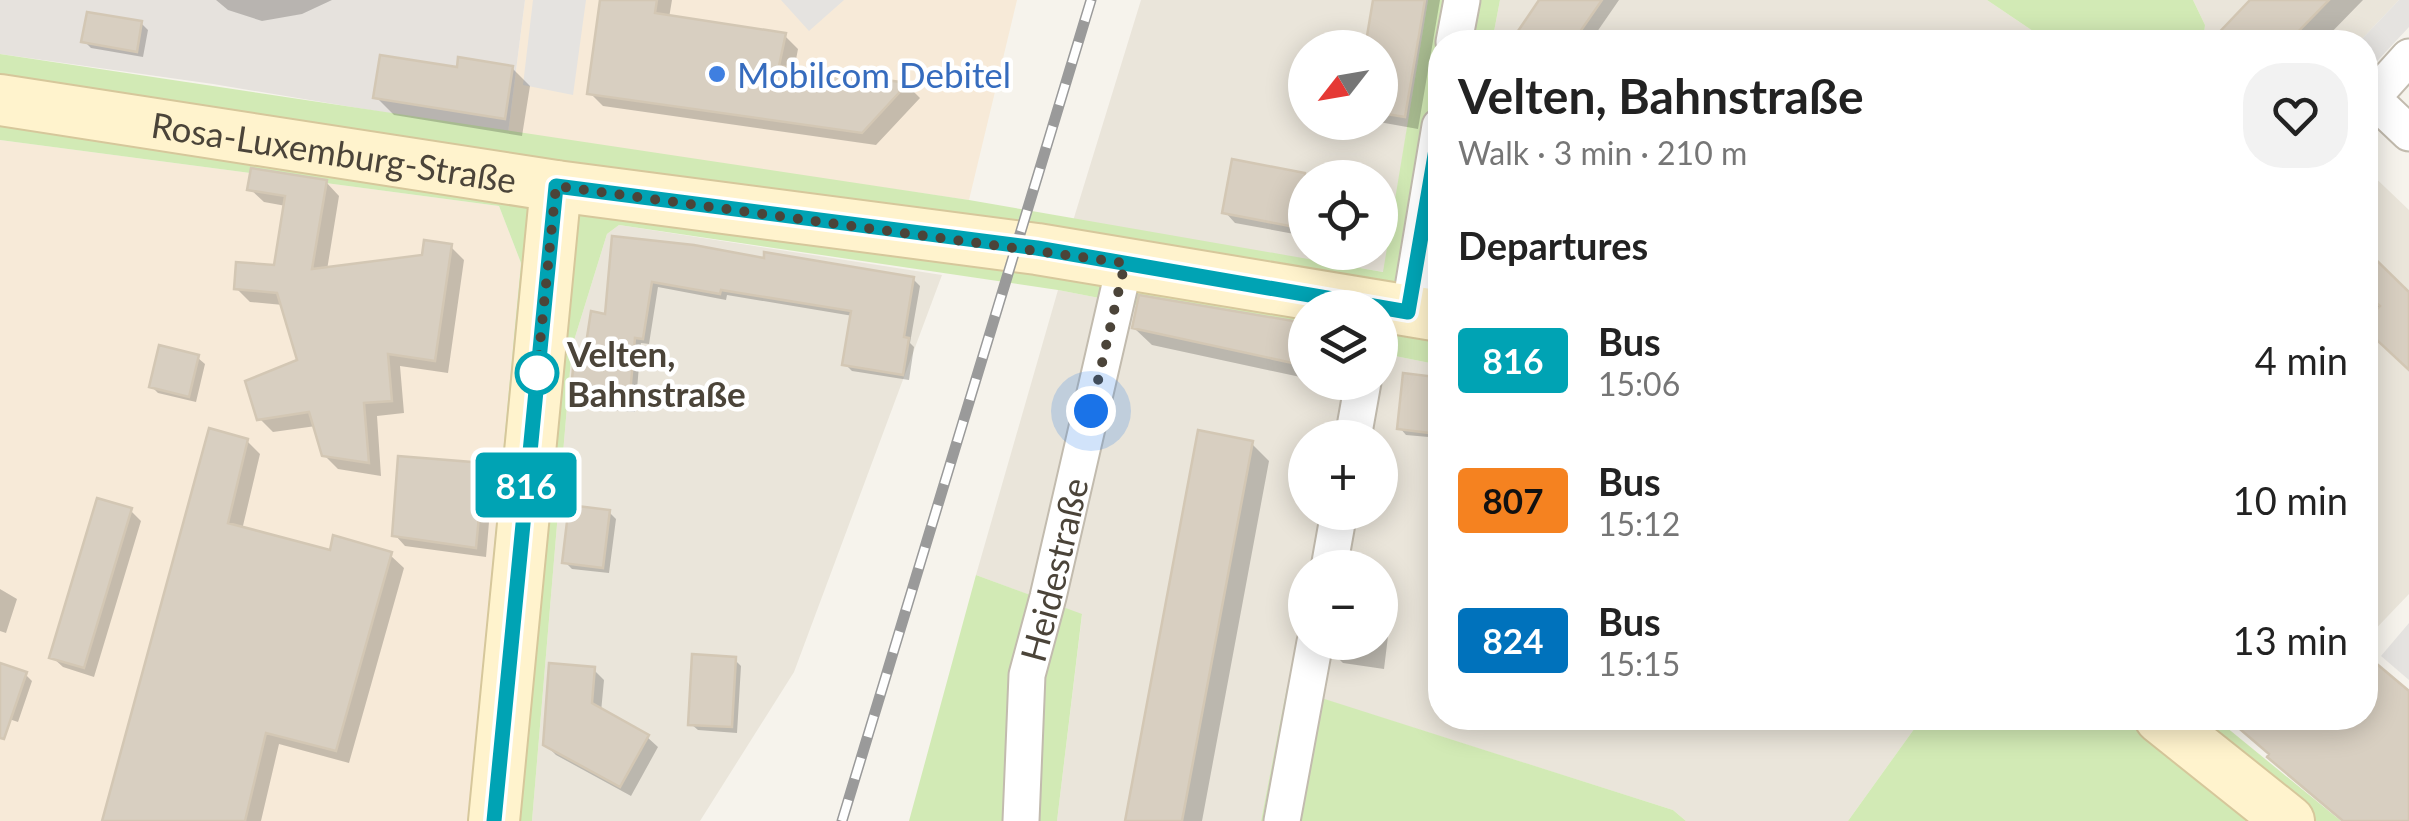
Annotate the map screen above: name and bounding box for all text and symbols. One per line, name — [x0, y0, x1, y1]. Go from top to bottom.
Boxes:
north arrow — [1288, 30, 1398, 140]
map controls — [1288, 30, 1398, 660]
place label: Mobilcom Debitel — [737, 53, 1011, 95]
marker: Mobilcom Debitel — [706, 63, 728, 85]
button: heart — [2243, 63, 2348, 168]
text: Velten, Bahnstraße — [1458, 67, 1864, 124]
street label: Rosa-Luxemburg-Straße — [149, 103, 519, 201]
text: Walk · 3 min · 210 m — [1458, 133, 1747, 172]
button: locate — [1288, 160, 1398, 270]
text: Departures — [1458, 222, 1648, 268]
button: layers — [1288, 290, 1398, 400]
text: Bus — [1598, 318, 1661, 364]
place label: Velten, Bahnstraße — [566, 332, 746, 414]
text: 4 min — [2255, 337, 2348, 383]
text: 816 — [1483, 339, 1543, 381]
marker: Velten, Bahnstraße — [516, 352, 558, 394]
text: 15:06 — [1598, 364, 1680, 403]
your location — [1066, 386, 1116, 436]
button: + — [1288, 420, 1398, 530]
line badge: 816 — [468, 452, 584, 518]
text: Bus — [1598, 458, 1661, 504]
text: 816 — [496, 464, 556, 506]
street label: Heidestraße — [1011, 474, 1096, 666]
text: 10 min — [2233, 477, 2348, 523]
text: 807 — [1483, 479, 1543, 521]
text: 15:12 — [1598, 504, 1680, 543]
button: − — [1288, 550, 1398, 660]
text: Bus — [1598, 598, 1661, 644]
text: 13 min — [2233, 617, 2348, 663]
text: 824 — [1483, 619, 1543, 661]
text: 15:15 — [1598, 644, 1680, 683]

